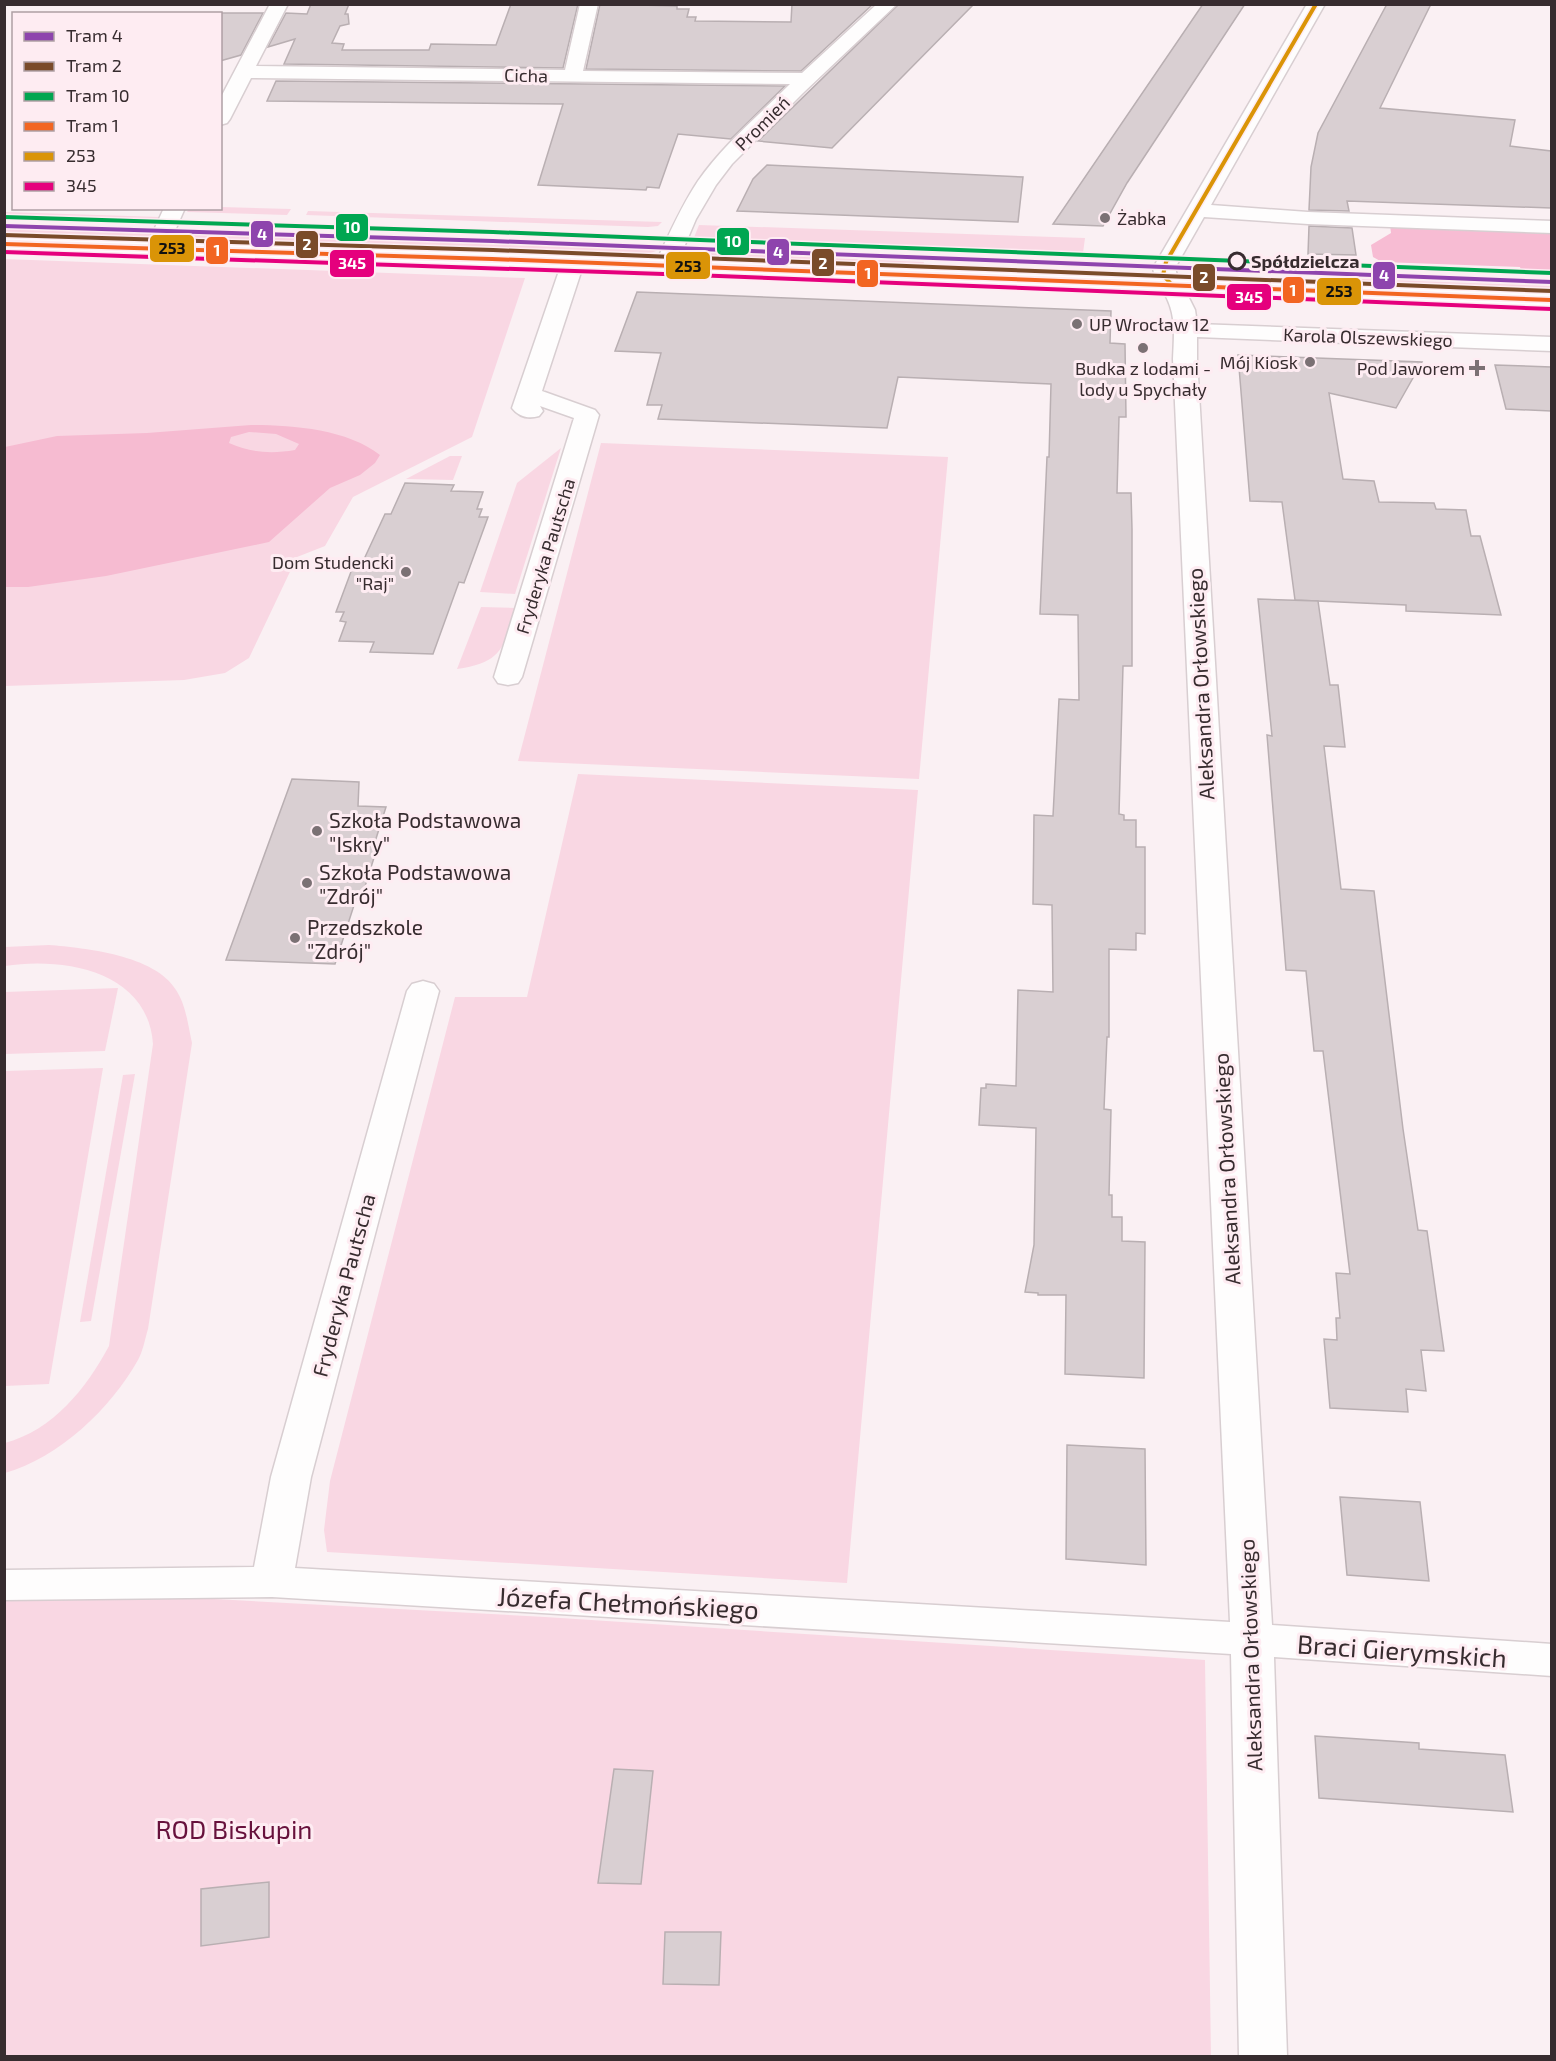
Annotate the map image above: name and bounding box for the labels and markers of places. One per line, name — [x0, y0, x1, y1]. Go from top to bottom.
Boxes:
place label: Żabka — [1117, 207, 1166, 229]
marker: Żabka — [1098, 211, 1112, 225]
place label: Spółdzielcza — [1251, 250, 1360, 272]
marker: Spółdzielcza — [1228, 252, 1246, 270]
place label: UP Wrocław 12 — [1089, 313, 1209, 335]
marker: UP Wrocław 12 — [1070, 317, 1084, 331]
marker: Budka z lodami - lody u Spychały — [1136, 341, 1150, 355]
place label: Mój Kiosk — [1220, 351, 1298, 373]
marker: Mój Kiosk — [1303, 355, 1317, 369]
place label: Budka z lodami - lody u Spychały — [1075, 357, 1211, 400]
place label: Pod Jaworem — [1357, 357, 1465, 379]
marker: Pod Jaworem — [1470, 361, 1484, 375]
place label: Dom Studencki "Raj" — [272, 551, 394, 594]
marker: Dom Studencki "Raj" — [399, 565, 413, 579]
place label: Szkoła Podstawowa "Iskry" — [329, 807, 521, 856]
marker: Szkoła Podstawowa "Iskry" — [310, 824, 324, 838]
place label: Szkoła Podstawowa "Zdrój" — [319, 859, 511, 909]
marker: Szkoła Podstawowa "Zdrój" — [300, 876, 314, 890]
place label: Przedszkole "Zdrój" — [307, 914, 423, 964]
marker: Przedszkole "Zdrój" — [288, 931, 302, 945]

